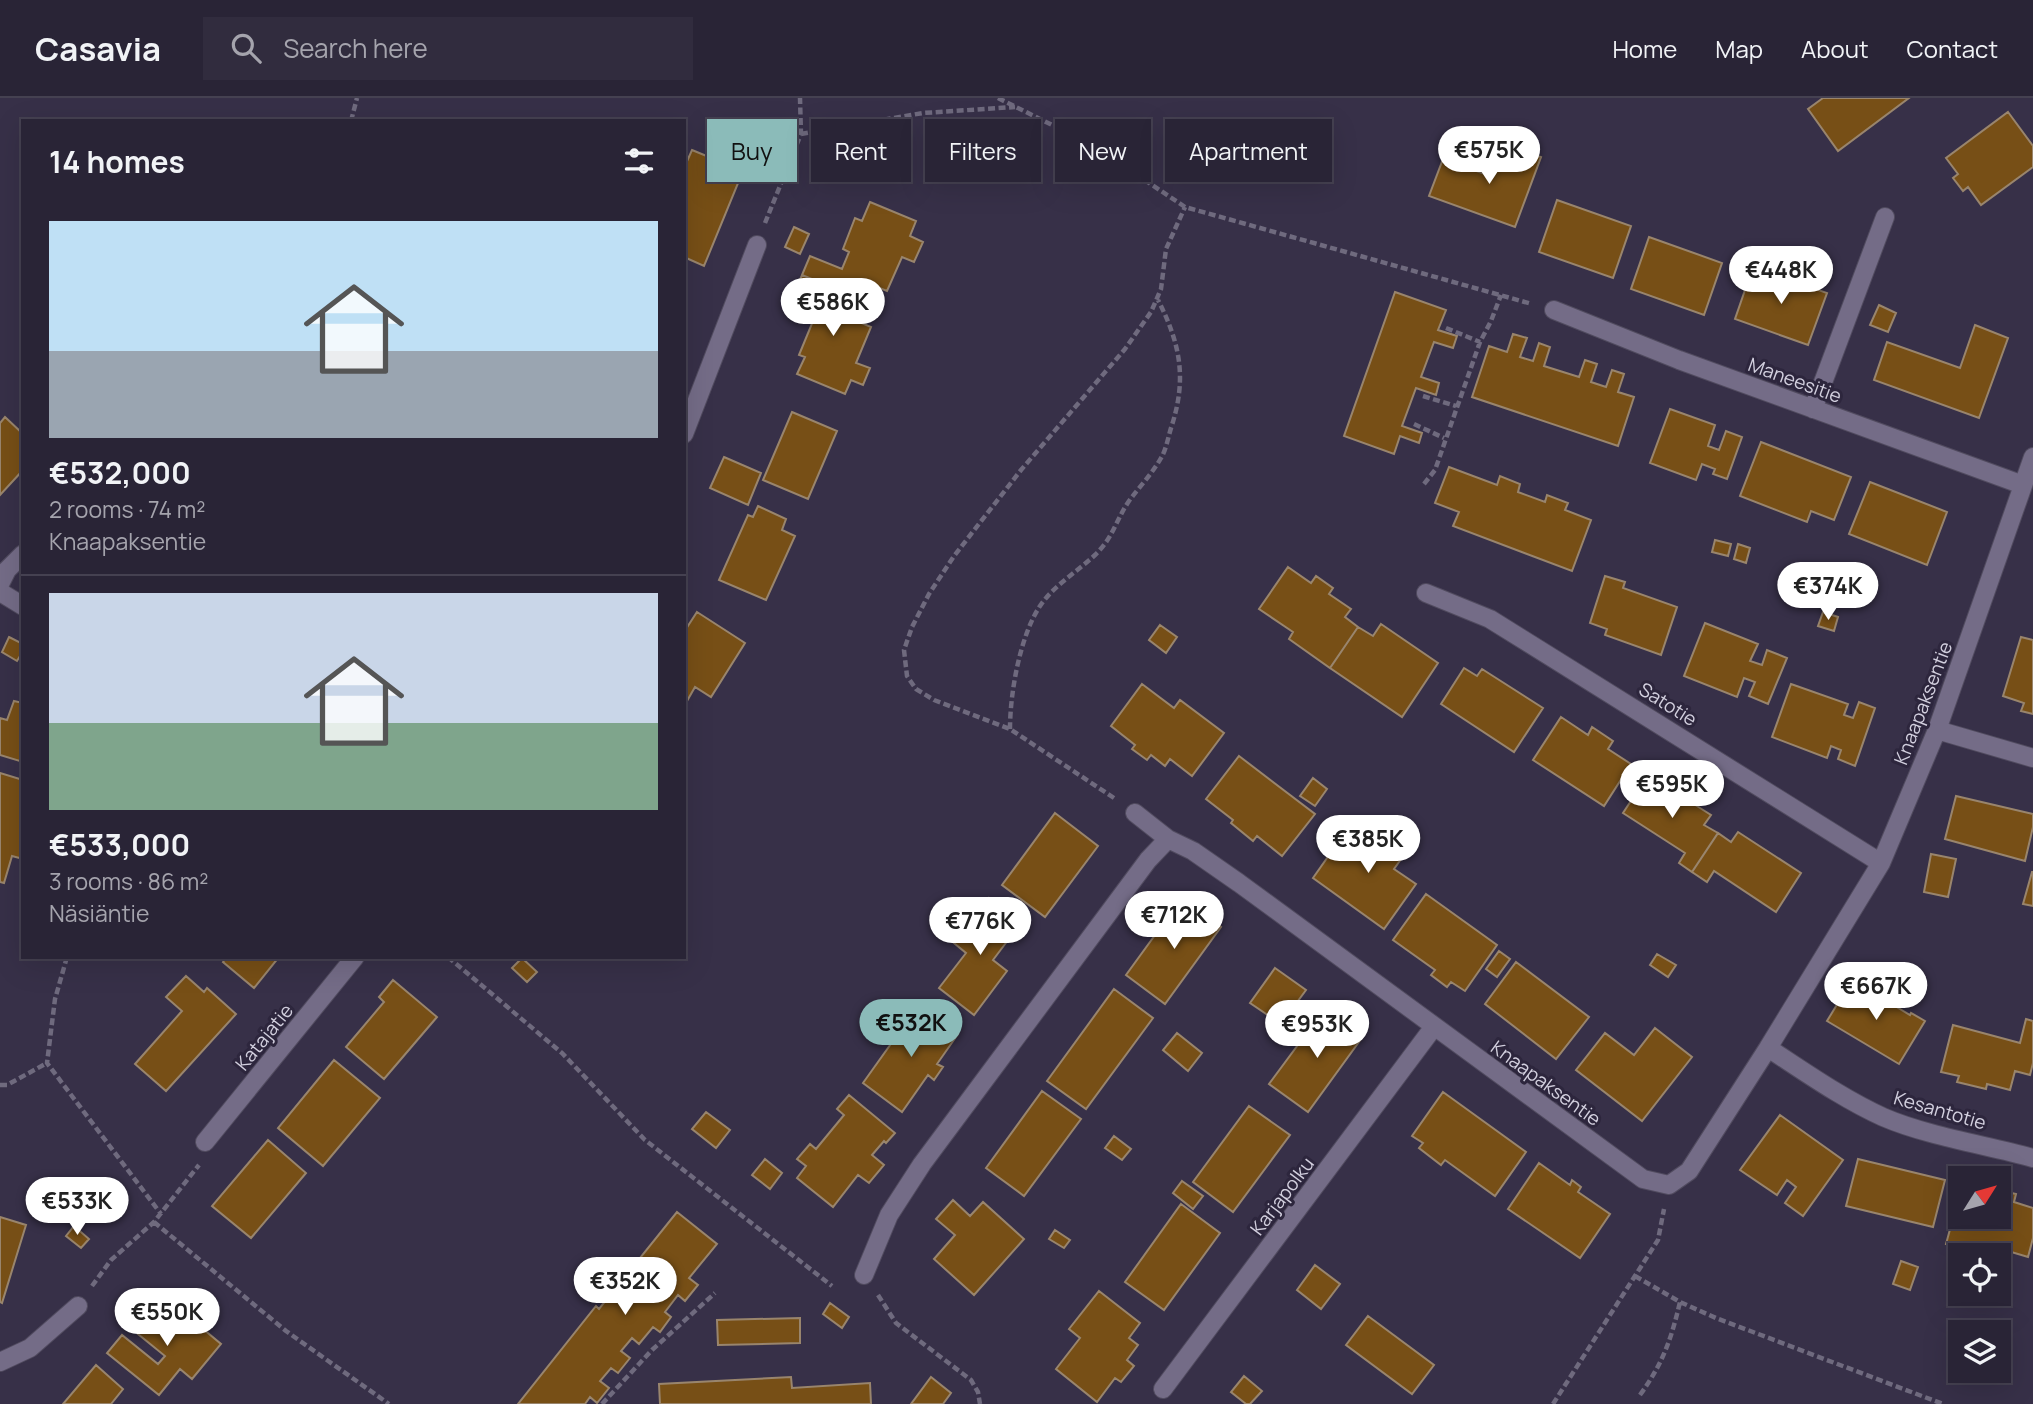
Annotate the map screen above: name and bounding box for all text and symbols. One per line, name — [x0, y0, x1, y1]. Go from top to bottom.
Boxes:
search box — [203, 17, 693, 80]
text: Casavia — [35, 26, 161, 71]
icon: search — [227, 29, 265, 67]
text: Search here — [283, 30, 428, 66]
text: Home — [1612, 32, 1677, 65]
text: Map — [1715, 32, 1763, 65]
text: About — [1801, 32, 1869, 65]
text: Contact — [1907, 32, 1998, 65]
chip: Buy — [707, 119, 797, 182]
chip: Rent — [811, 119, 911, 182]
chip: Filters — [925, 119, 1041, 182]
chip: New — [1055, 119, 1151, 182]
chip: Apartment — [1165, 119, 1332, 182]
pin: €575K — [1440, 126, 1538, 186]
text: €575K — [1454, 133, 1524, 165]
text: 14 homes — [49, 141, 185, 182]
icon: filters — [620, 142, 658, 180]
pin: €448K — [1732, 246, 1830, 306]
text: €448K — [1745, 253, 1817, 285]
icon: home — [291, 266, 417, 392]
pin: €586K — [784, 278, 882, 338]
text: €586K — [797, 285, 869, 317]
street label: Maneesitie — [1745, 351, 1845, 409]
text: €532,000 — [49, 452, 191, 493]
text: 2 rooms · 74 m² — [49, 493, 205, 525]
text: Knaapaksentie — [49, 525, 206, 557]
pin: €374K — [1779, 562, 1877, 622]
text: €374K — [1793, 569, 1863, 601]
icon: home — [291, 638, 417, 764]
street label: Knaapaksentie — [1888, 638, 1958, 768]
street label: Satotie — [1634, 676, 1702, 732]
pin: €595K — [1623, 760, 1721, 820]
text: €595K — [1636, 767, 1708, 799]
pin: €385K — [1319, 816, 1417, 875]
text: €385K — [1332, 822, 1404, 854]
text: €533,000 — [49, 824, 190, 865]
text: 3 rooms · 86 m² — [49, 865, 209, 897]
pin: €712K — [1125, 892, 1223, 951]
text: Näsiäntie — [49, 897, 149, 929]
pin: €776K — [931, 898, 1029, 957]
text: €712K — [1141, 898, 1207, 930]
text: €776K — [945, 904, 1015, 936]
pin: €667K — [1827, 962, 1925, 1022]
text: €667K — [1840, 969, 1912, 1001]
street label: Katajatie — [229, 998, 299, 1076]
pin: €532K — [862, 1000, 960, 1059]
pin: €953K — [1268, 1000, 1366, 1060]
text: €532K — [875, 1006, 947, 1038]
text: €953K — [1281, 1007, 1353, 1039]
street label: Knaapaksentie — [1486, 1034, 1606, 1132]
street label: Kesantotie — [1891, 1084, 1989, 1136]
street label: Karjapolku — [1244, 1152, 1320, 1240]
north arrow — [1948, 1166, 2011, 1228]
map controls — [1948, 1166, 2011, 1383]
pin: €533K — [28, 1178, 126, 1237]
text: €533K — [42, 1184, 112, 1216]
button: locate — [1948, 1243, 2011, 1306]
pin: €352K — [576, 1258, 674, 1317]
text: €352K — [590, 1264, 660, 1296]
pin: €550K — [118, 1288, 216, 1348]
text: €550K — [131, 1295, 203, 1327]
button: layers — [1948, 1320, 2011, 1383]

